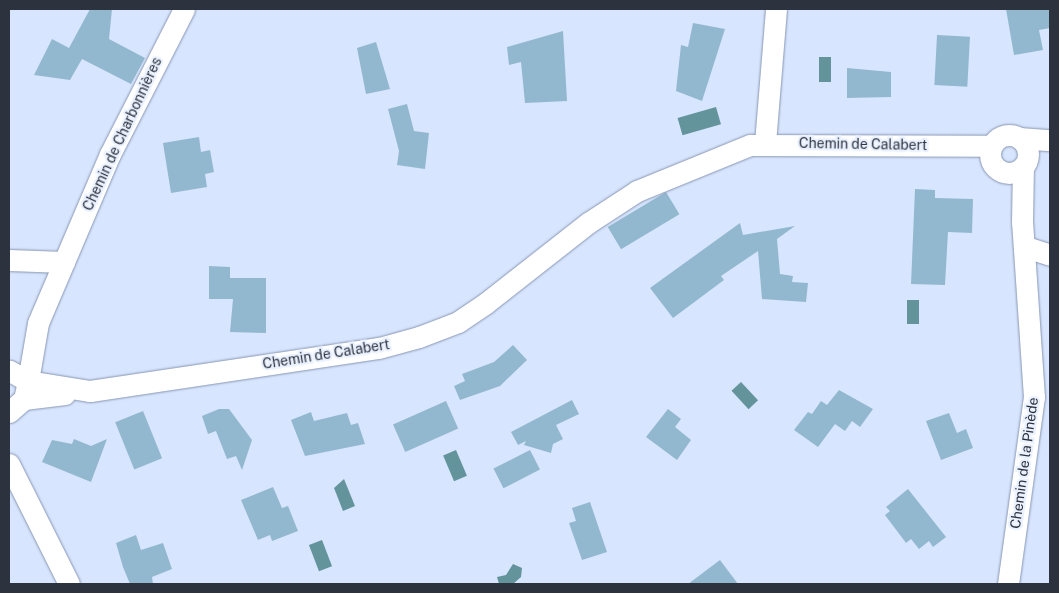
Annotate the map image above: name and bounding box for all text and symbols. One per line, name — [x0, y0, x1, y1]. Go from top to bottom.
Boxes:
street label: Chemin de Charbonnières — [79, 55, 165, 213]
street label: Chemin de Calabert — [799, 134, 927, 154]
street label: Chemin de Calabert — [261, 336, 391, 372]
street label: Chemin de la Pinède — [1006, 396, 1042, 530]

